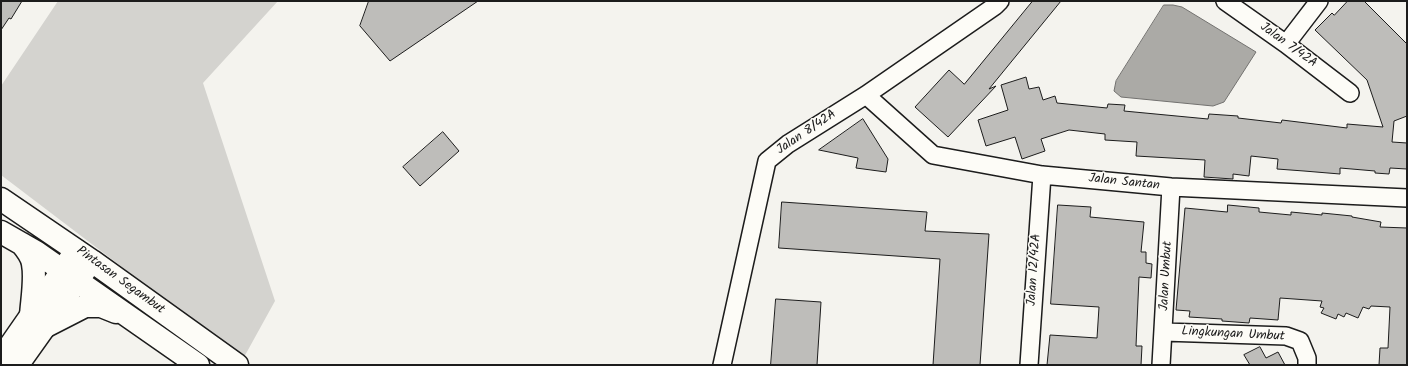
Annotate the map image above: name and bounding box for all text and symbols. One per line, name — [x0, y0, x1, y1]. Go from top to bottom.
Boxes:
street label: Jalan 7/42A — [1256, 20, 1320, 72]
street label: Jalan 8/42A — [774, 107, 840, 159]
street label: Jalan Santan — [1088, 172, 1160, 194]
street label: Jalan 12/42A — [1025, 233, 1045, 307]
street label: Jalan Umbut — [1157, 241, 1177, 311]
street label: Pintasan Segambut — [73, 244, 167, 318]
street label: Lingkungan Umbut — [1181, 325, 1285, 345]

